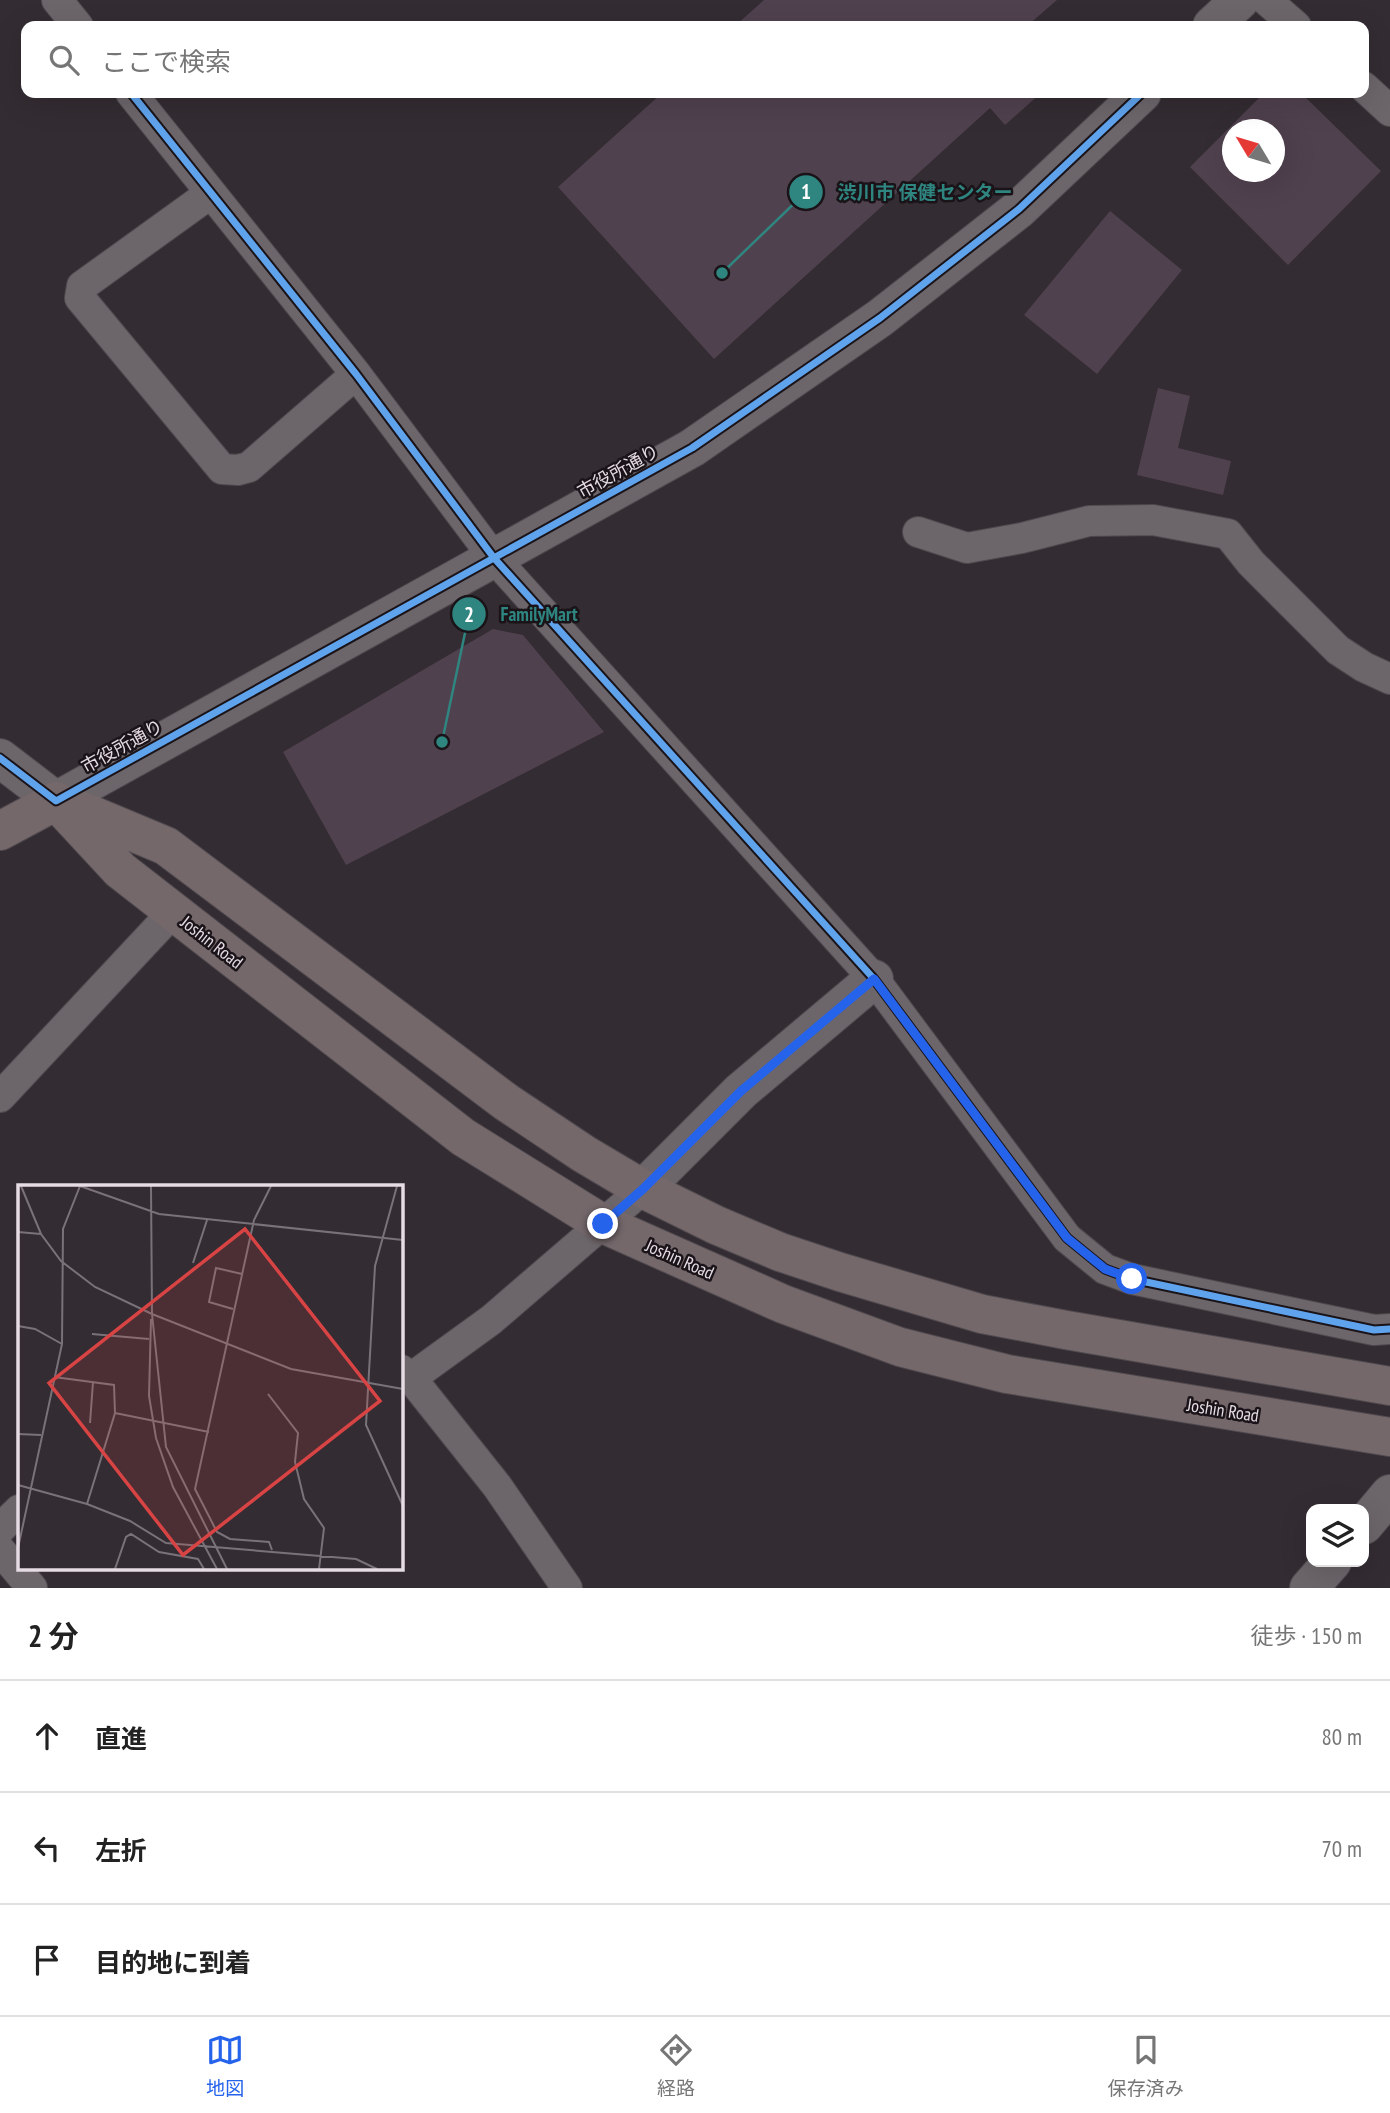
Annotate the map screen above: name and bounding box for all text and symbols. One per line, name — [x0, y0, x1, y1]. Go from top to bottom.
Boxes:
search box — [21, 21, 1369, 98]
icon: search — [45, 41, 83, 79]
text: ここで検索 — [101, 45, 231, 78]
north arrow — [1222, 119, 1285, 182]
callout: 渋川市 保健センター — [788, 172, 1026, 212]
text: 1 — [801, 178, 811, 205]
text: 渋川市 保健センター — [838, 180, 1012, 204]
street label: 市役所通り — [573, 439, 663, 503]
callout: FamilyMart — [451, 594, 591, 634]
text: 2 — [464, 601, 474, 628]
text: FamilyMart — [501, 602, 578, 626]
street label: 市役所通り — [77, 714, 167, 778]
street label: Joshin Road — [176, 910, 248, 973]
inset map — [18, 1185, 402, 1570]
route end — [587, 1208, 618, 1239]
street label: Joshin Road — [641, 1233, 718, 1284]
route start — [1116, 1263, 1147, 1294]
street label: Joshin Road — [1184, 1393, 1261, 1427]
map controls — [1306, 1504, 1369, 1567]
button: layers — [1306, 1504, 1369, 1567]
text: 2 分 — [28, 1616, 79, 1655]
text: 徒歩 · 150 m — [1250, 1621, 1362, 1650]
icon: ahead — [28, 1717, 66, 1755]
text: 直進 — [95, 1722, 147, 1755]
text: 80 m — [1321, 1722, 1362, 1751]
icon: left — [28, 1829, 66, 1867]
text: 左折 — [95, 1834, 147, 1867]
text: 70 m — [1321, 1834, 1362, 1863]
icon: arrive — [28, 1941, 66, 1979]
text: 目的地に到着 — [95, 1946, 251, 1979]
tab: 地図 — [206, 2031, 244, 2100]
tab: 経路 — [657, 2031, 695, 2100]
tab: 保存済み — [1108, 2031, 1184, 2100]

